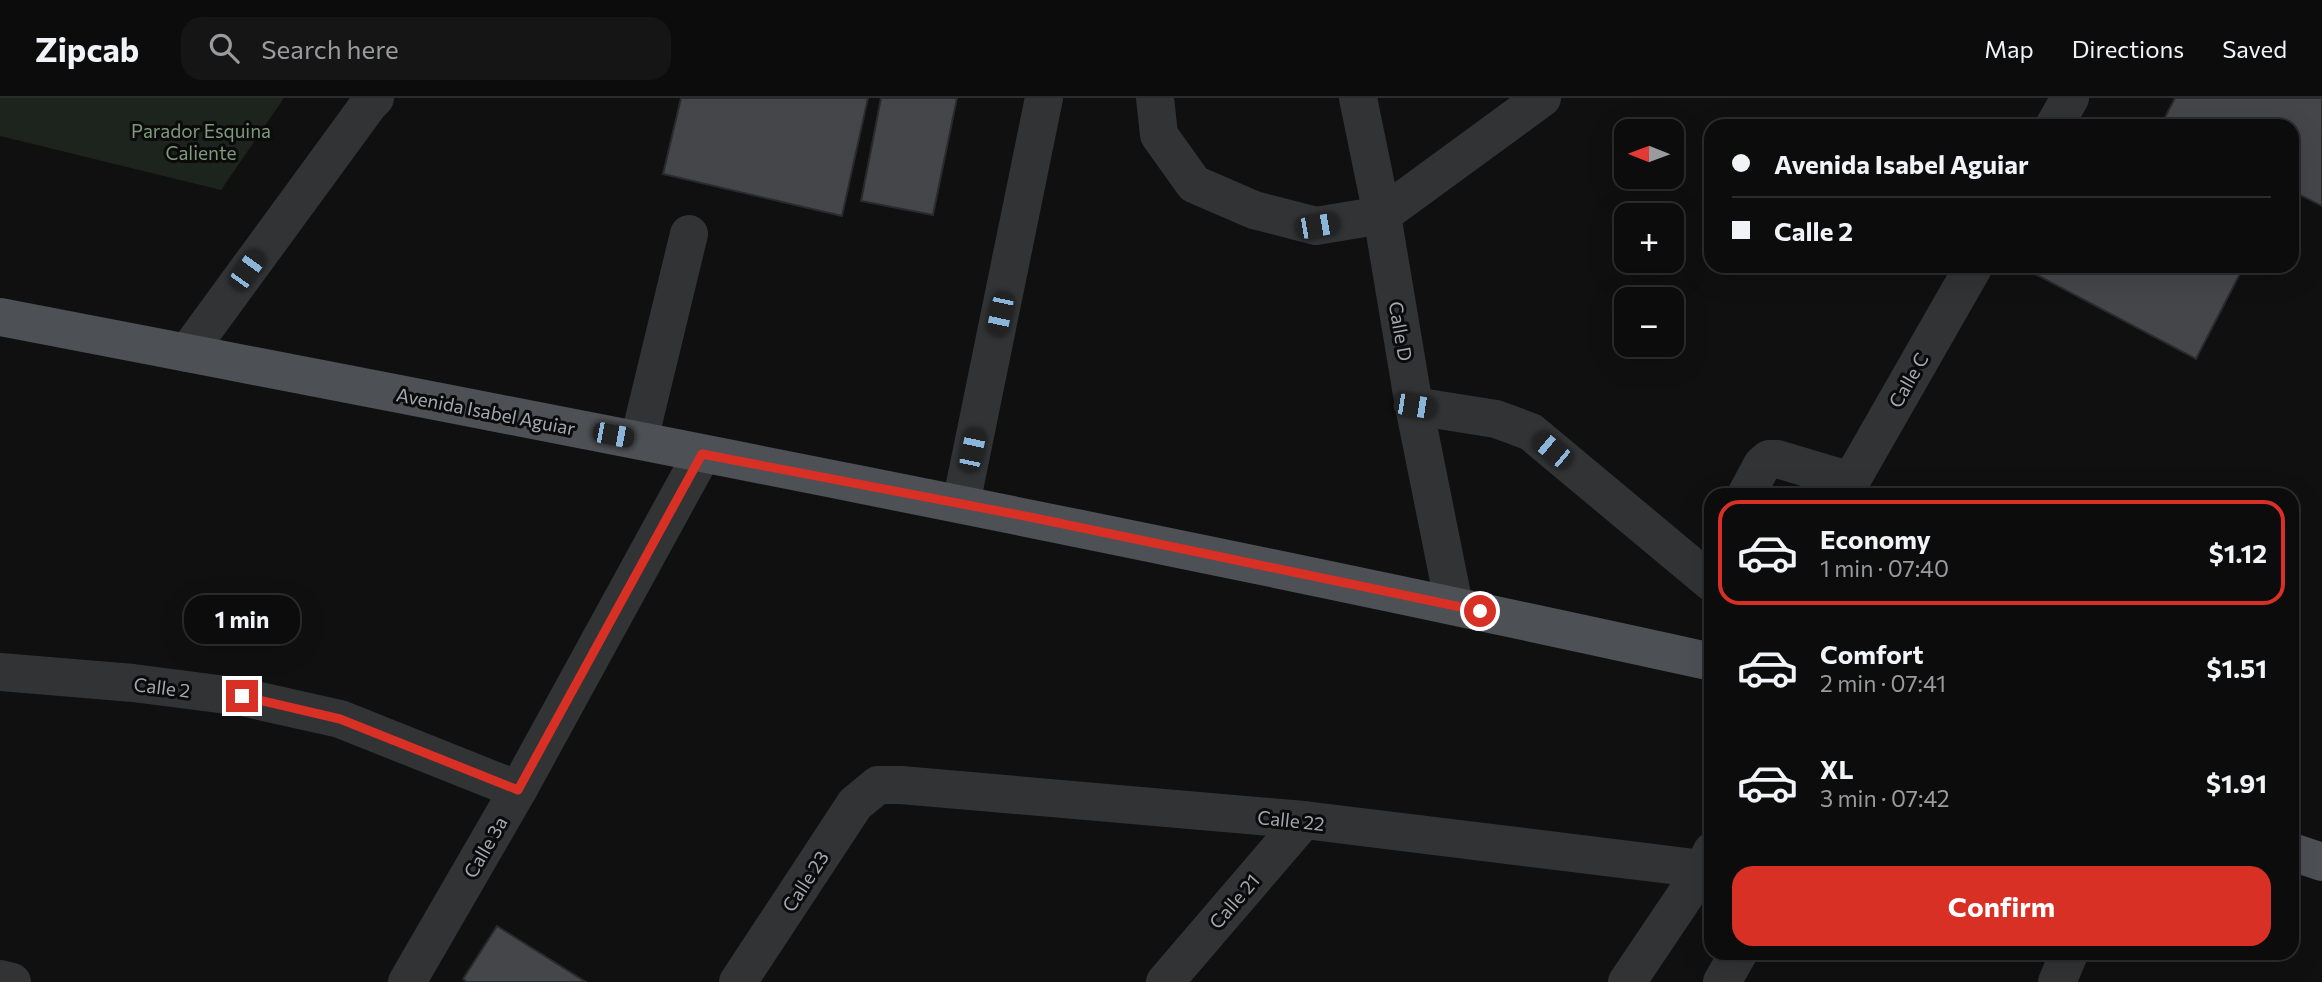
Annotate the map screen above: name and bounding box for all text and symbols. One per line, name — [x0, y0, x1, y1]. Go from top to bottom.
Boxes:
search box — [181, 17, 671, 80]
text: Zipcab — [35, 28, 139, 69]
icon: search — [205, 29, 243, 67]
text: Search here — [261, 33, 399, 64]
text: Map — [1984, 34, 2034, 63]
text: Directions — [2072, 34, 2184, 63]
text: Saved — [2222, 34, 2287, 63]
park label: Parador Esquina Caliente — [131, 119, 271, 164]
north arrow — [1614, 119, 1684, 189]
map controls — [1614, 119, 1684, 357]
text: Avenida Isabel Aguiar — [1774, 148, 2029, 179]
button: + — [1614, 203, 1684, 273]
car — [1295, 212, 1340, 240]
text: Calle 2 — [1774, 215, 1853, 246]
car — [227, 247, 268, 293]
button: − — [1614, 287, 1684, 357]
car — [986, 291, 1015, 337]
street label: Calle D — [1384, 299, 1418, 363]
street label: Calle C — [1883, 349, 1933, 411]
street label: Avenida Isabel Aguiar — [395, 382, 578, 440]
car — [1392, 392, 1437, 420]
car — [591, 421, 636, 449]
car — [958, 427, 987, 473]
car — [1530, 428, 1575, 472]
icon: car — [1736, 521, 1799, 584]
text: Economy — [1820, 523, 1931, 554]
text: $1.12 — [2209, 537, 2267, 568]
text: 1 min · 07:40 — [1820, 554, 1949, 582]
callout: 1 min — [184, 594, 300, 644]
route start — [1464, 595, 1496, 627]
text: 1 min — [215, 605, 269, 633]
icon: car — [1736, 636, 1799, 699]
text: Comfort — [1820, 638, 1923, 669]
text: $1.51 — [2206, 652, 2267, 683]
text: 2 min · 07:41 — [1820, 669, 1946, 697]
street label: Calle 2 — [132, 672, 192, 702]
route end — [226, 680, 258, 712]
icon: car — [1736, 751, 1799, 814]
text: XL — [1820, 753, 1854, 784]
text: $1.91 — [2206, 767, 2267, 798]
text: 3 min · 07:42 — [1820, 784, 1950, 812]
street label: Calle 22 — [1256, 805, 1326, 835]
street label: Calle 3a — [458, 812, 512, 882]
street label: Calle 23 — [777, 846, 833, 916]
button: Confirm — [1732, 866, 2271, 946]
street label: Calle 21 — [1204, 869, 1264, 933]

